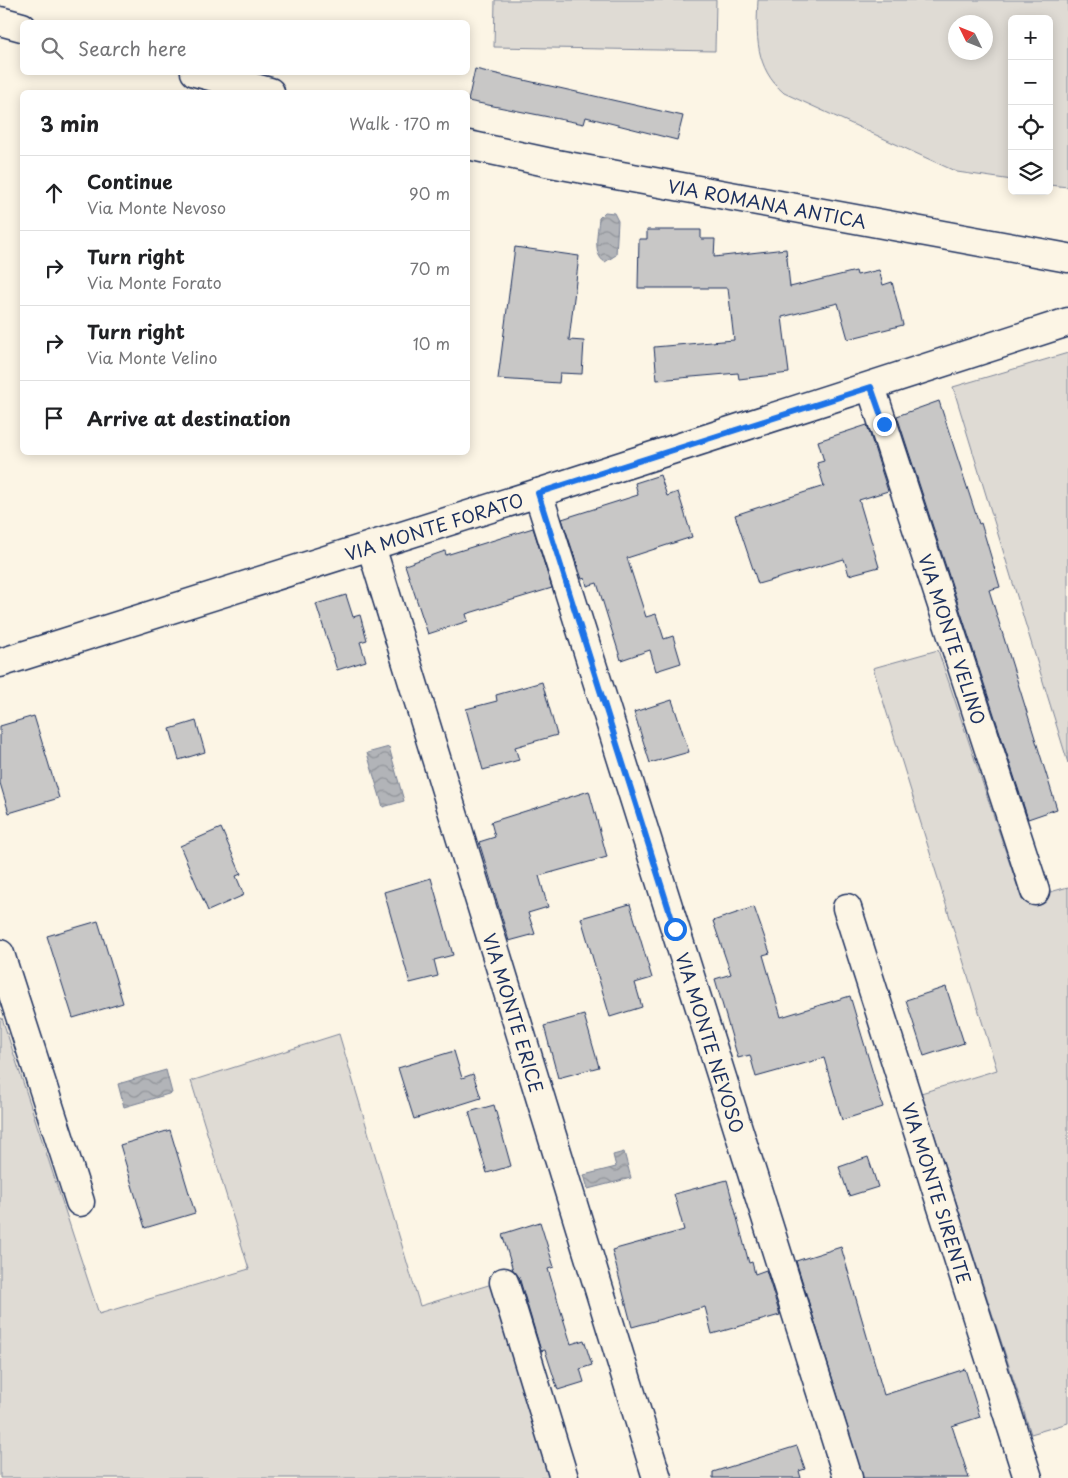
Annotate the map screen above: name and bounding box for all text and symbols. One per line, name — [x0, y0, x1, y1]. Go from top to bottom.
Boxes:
north arrow — [948, 15, 993, 60]
map controls — [1008, 15, 1053, 195]
button: + — [1008, 15, 1053, 60]
search box — [20, 20, 470, 75]
icon: search — [38, 34, 66, 62]
text: Search here — [78, 34, 187, 62]
button: − — [1008, 60, 1053, 105]
button: locate — [1008, 105, 1053, 150]
text: 3 min — [40, 107, 99, 139]
text: Walk · 170 m — [349, 111, 450, 135]
button: layers — [1008, 150, 1053, 195]
text: Continue — [87, 167, 173, 195]
street label: VIA ROMANA ANTICA — [666, 171, 869, 234]
icon: ahead — [40, 179, 68, 207]
text: 90 m — [409, 181, 450, 205]
text: Via Monte Nevoso — [87, 195, 226, 219]
text: Turn right — [87, 242, 185, 270]
icon: right — [40, 254, 68, 282]
text: 70 m — [410, 256, 450, 280]
text: Via Monte Forato — [87, 270, 222, 294]
text: Turn right — [87, 317, 185, 345]
icon: right — [40, 329, 68, 357]
text: 10 m — [413, 331, 450, 355]
text: Via Monte Velino — [87, 345, 217, 369]
icon: arrive — [40, 404, 68, 432]
text: Arrive at destination — [87, 404, 291, 432]
route end — [873, 413, 896, 436]
street label: VIA MONTE FORATO — [341, 485, 526, 567]
street label: VIA MONTE VELINO — [913, 550, 993, 728]
route start — [664, 918, 687, 941]
street label: VIA MONTE ERICE — [477, 930, 551, 1096]
street label: VIA MONTE NEVOSO — [670, 949, 752, 1136]
street label: VIA MONTE SIRENTE — [896, 1099, 979, 1287]

